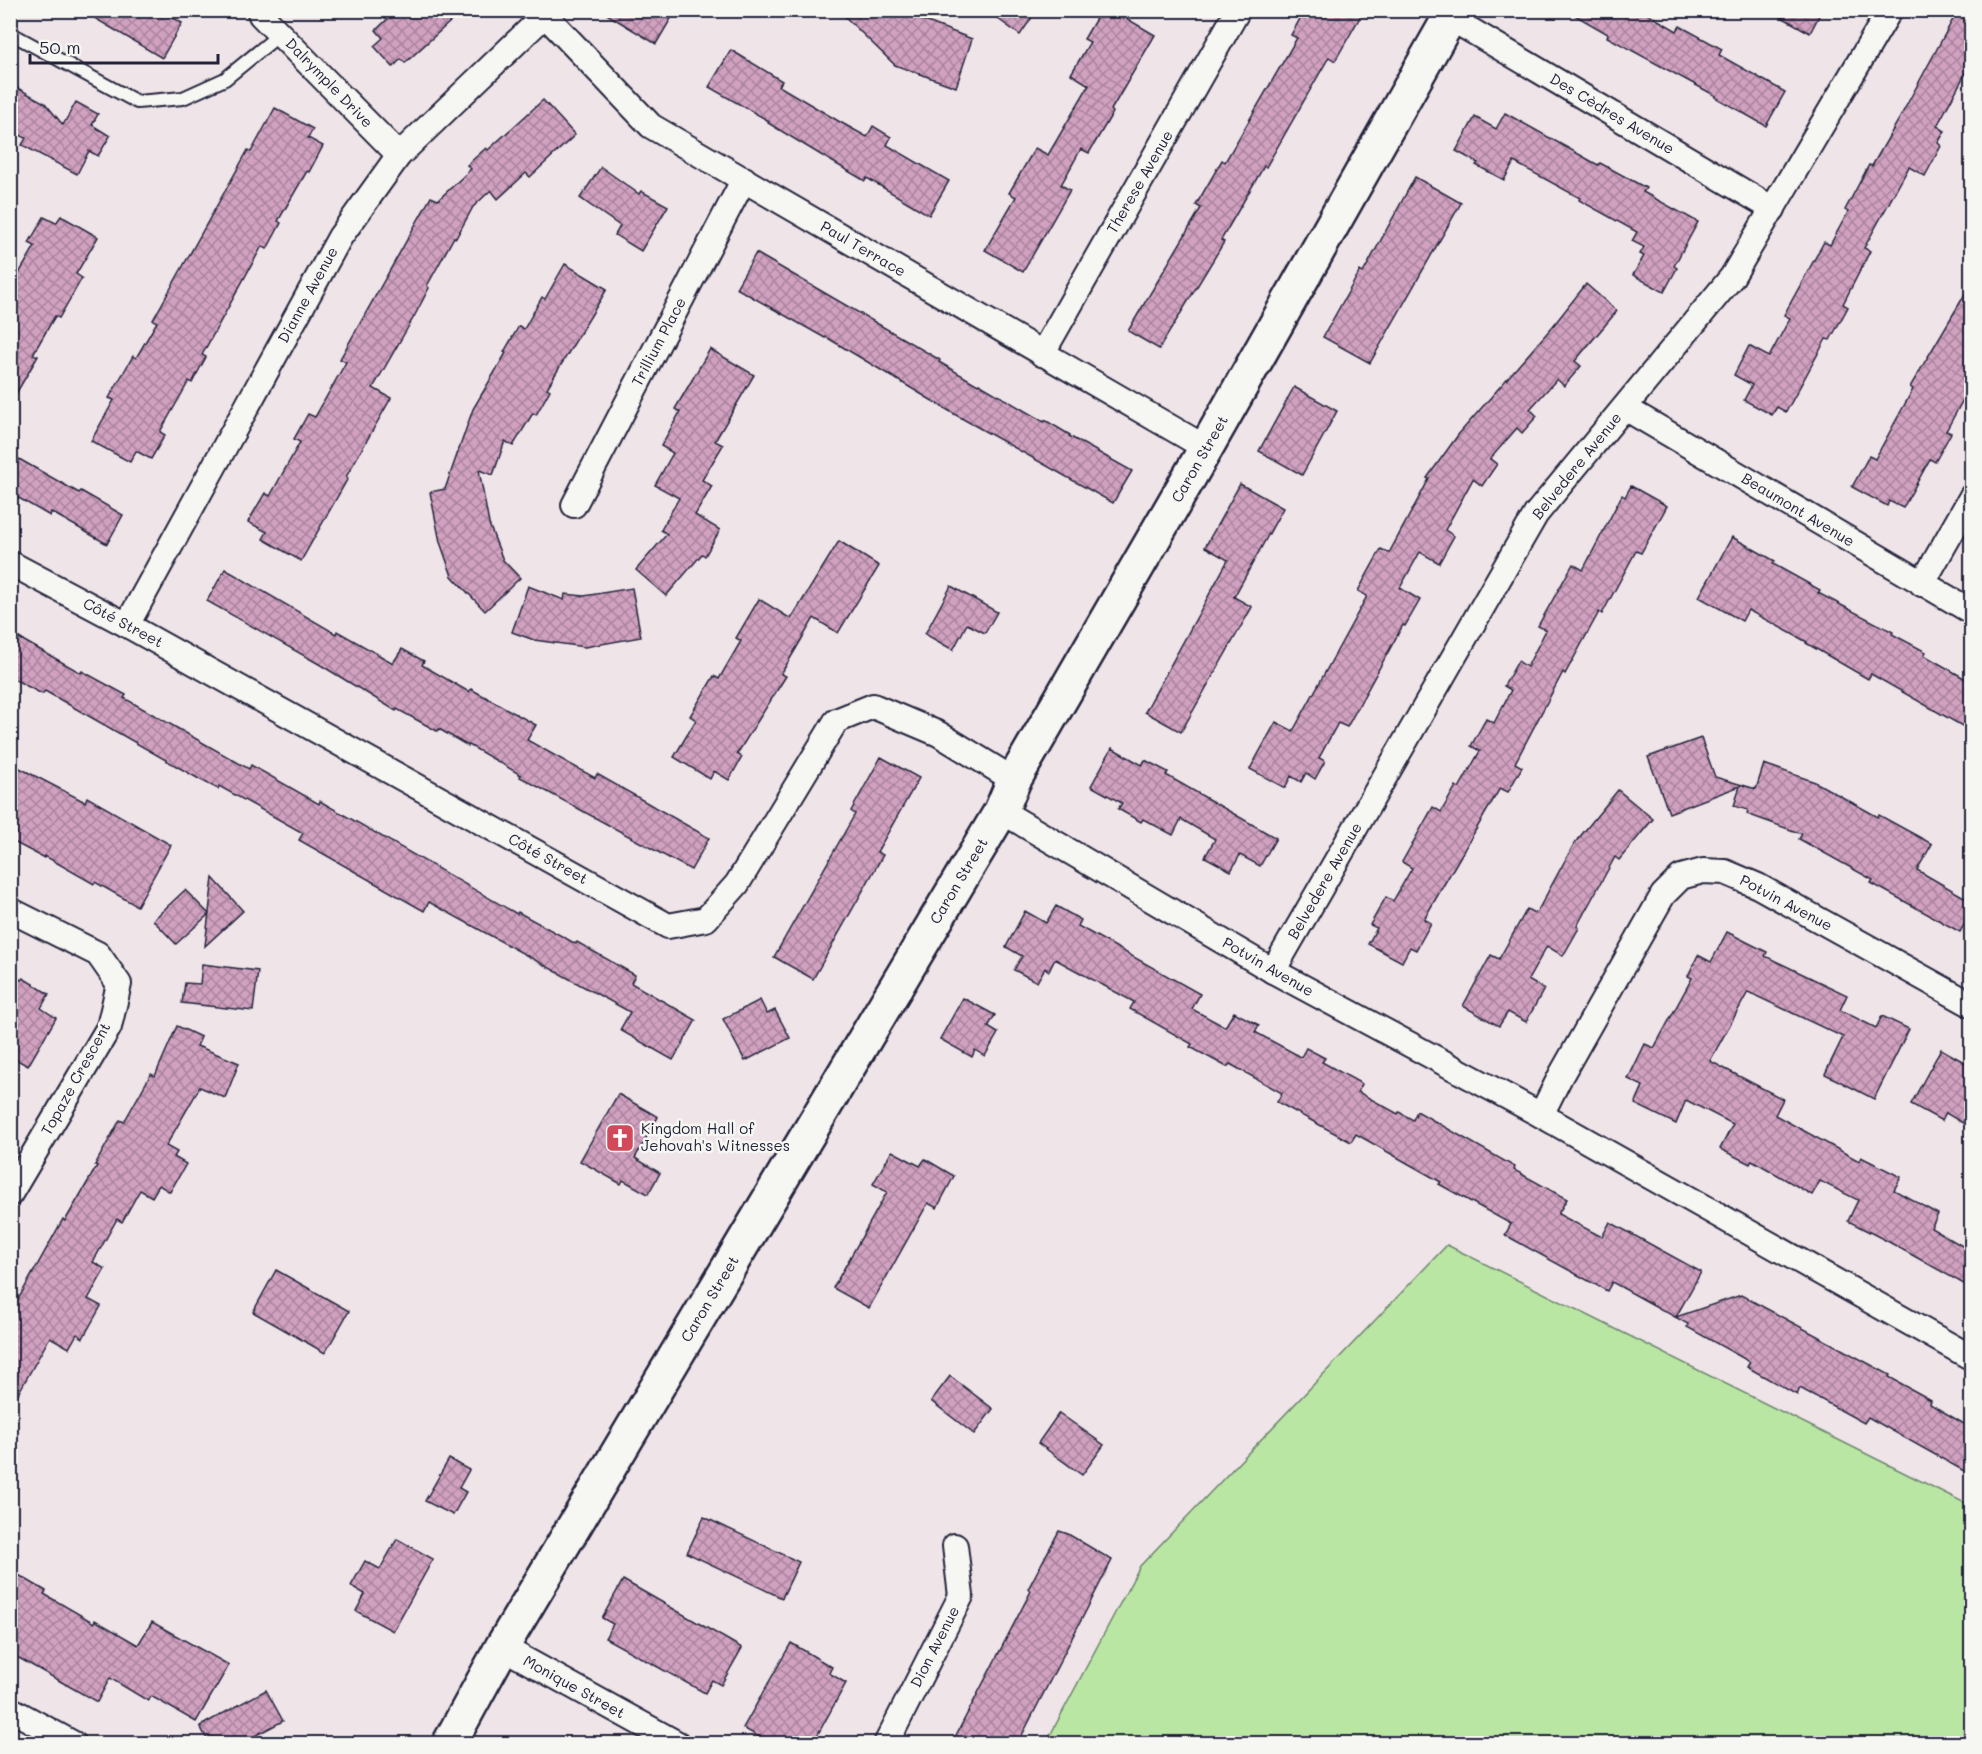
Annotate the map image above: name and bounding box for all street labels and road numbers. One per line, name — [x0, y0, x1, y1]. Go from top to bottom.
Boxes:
street label: Dalrymple Drive — [282, 33, 378, 132]
street label: Des Cèdres Avenue — [1547, 68, 1679, 158]
street label: Therese Avenue — [1101, 126, 1177, 237]
street label: Paul Terrace — [817, 216, 910, 281]
street label: Dianne Avenue — [272, 243, 342, 346]
street label: Trillium Place — [626, 294, 690, 389]
street label: Belvedere Avenue — [1527, 408, 1625, 523]
street label: Caron Street — [1166, 411, 1232, 506]
street label: Beaumont Avenue — [1738, 467, 1859, 551]
street label: Côté Street — [80, 593, 167, 652]
street label: Belvedere Avenue — [1282, 818, 1366, 943]
street label: Côté Street — [505, 828, 592, 888]
street label: Caron Street — [925, 834, 992, 927]
street label: Potvin Avenue — [1737, 869, 1836, 935]
street label: Potvin Avenue — [1219, 932, 1318, 1000]
street label: Topaze Crescent — [36, 1019, 114, 1139]
street label: Caron Street — [676, 1252, 743, 1345]
street label: Dion Avenue — [905, 1602, 963, 1691]
street label: Monique Street — [520, 1650, 629, 1722]

